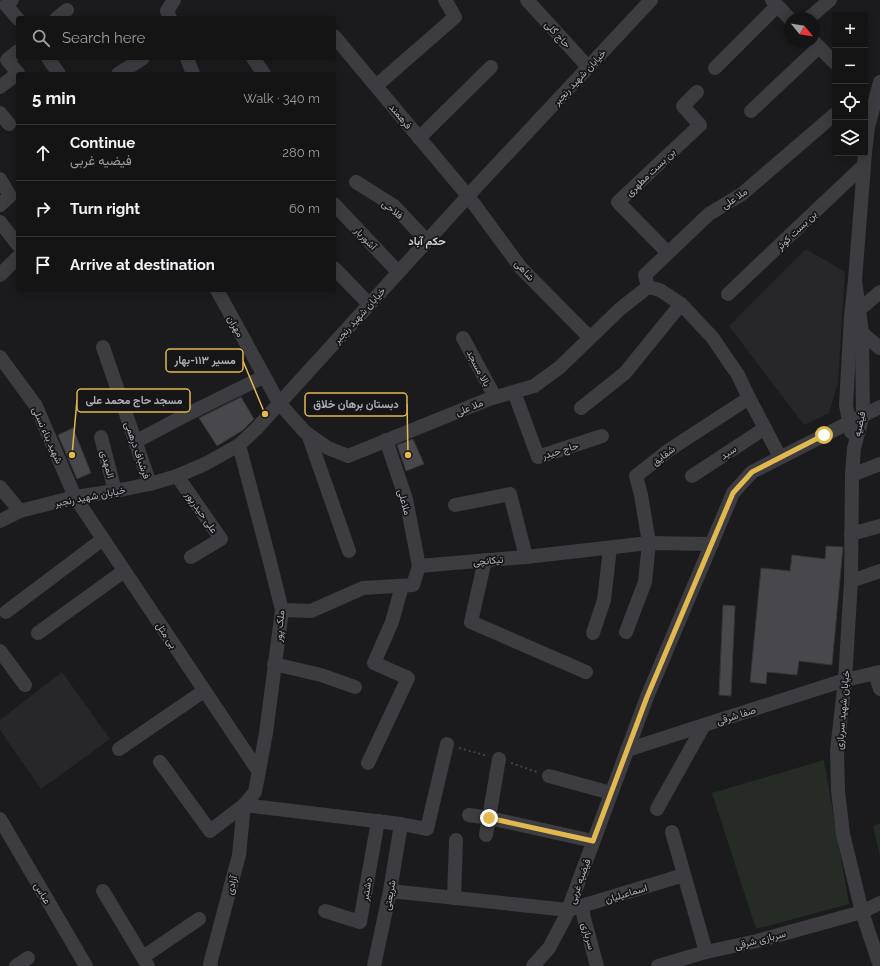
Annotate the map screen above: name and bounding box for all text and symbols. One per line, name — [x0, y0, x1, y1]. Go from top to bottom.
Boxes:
north arrow — [784, 12, 820, 48]
map controls — [832, 12, 868, 156]
button: + — [832, 12, 868, 48]
search box — [16, 16, 336, 60]
street label: حاج گلی — [542, 19, 573, 51]
icon: search — [30, 27, 52, 49]
text: Search here — [62, 29, 145, 47]
street label: خیابان شهید رنجبر — [550, 47, 609, 109]
button: − — [832, 48, 868, 84]
button: locate — [832, 84, 868, 120]
text: 5 min — [32, 88, 76, 108]
text: Walk · 340 m — [243, 91, 320, 106]
street label: فرهمند — [386, 102, 414, 132]
button: layers — [832, 120, 868, 156]
text: Continue — [70, 134, 135, 152]
icon: ahead — [32, 142, 54, 164]
text: 280 m — [282, 145, 320, 160]
street label: بن بست مطهری — [624, 146, 678, 199]
text: فیضیه غربی — [70, 153, 132, 168]
street label: ملا علی — [719, 186, 750, 212]
icon: right — [32, 198, 54, 220]
street label: فلاحی — [379, 198, 406, 222]
text: Turn right — [70, 200, 140, 218]
text: 60 m — [289, 201, 320, 216]
street label: بن بست کوثر — [773, 208, 820, 254]
street label: آشوربار — [351, 224, 379, 253]
district label: حکم آباد — [408, 235, 446, 249]
icon: arrive — [32, 254, 54, 276]
text: Arrive at destination — [70, 256, 215, 274]
street label: شاهی — [512, 258, 537, 284]
street label: خیابان شهید رنجبر — [331, 285, 388, 347]
street label: مهران — [224, 314, 246, 339]
street label: بالا مسجد — [463, 348, 493, 389]
callout: مسیر ۱۱۳-بهار — [166, 349, 243, 372]
text: مسیر ۱۱۳-بهار — [173, 354, 236, 367]
callout: مسجد حاج محمد علی — [77, 389, 190, 412]
callout: دبستان برهان خلاق — [305, 393, 407, 416]
text: مسجد حاج محمد علی — [85, 394, 183, 408]
street label: ملا علی — [454, 397, 485, 419]
text: دبستان برهان خلاق — [313, 398, 399, 411]
street label: شهید بناء نسلی — [29, 405, 65, 466]
street label: فیضیه — [851, 410, 869, 438]
street label: فرشباف درهمی — [122, 420, 153, 481]
route start — [815, 426, 833, 444]
street label: حاج حیدر — [540, 440, 580, 462]
street label: شقایق — [649, 443, 678, 469]
street label: سید — [718, 443, 739, 463]
street label: المهدی — [98, 449, 116, 479]
street label: خیابان شهید رنجبر — [53, 484, 127, 510]
street label: ملاعلی — [395, 488, 413, 516]
street label: علی‌ حیدرپور — [181, 489, 220, 536]
street label: تیکانچی — [472, 554, 504, 569]
street label: ملک پور — [273, 610, 288, 644]
street label: بی مثل — [153, 620, 179, 651]
street label: خیابان شهید سربازی — [834, 670, 852, 750]
street label: صفا شرقی — [715, 704, 757, 728]
route end — [480, 809, 498, 827]
street label: فیضیه غربی — [566, 857, 594, 906]
street label: آزادی — [224, 874, 240, 896]
street label: دشتبر — [359, 876, 375, 903]
street label: شریعتی — [381, 879, 399, 911]
street label: عباس — [31, 880, 53, 907]
street label: اسماعیلیان — [604, 882, 649, 906]
street label: سربازی — [579, 921, 597, 951]
street label: سربازی شرقی — [733, 928, 787, 952]

